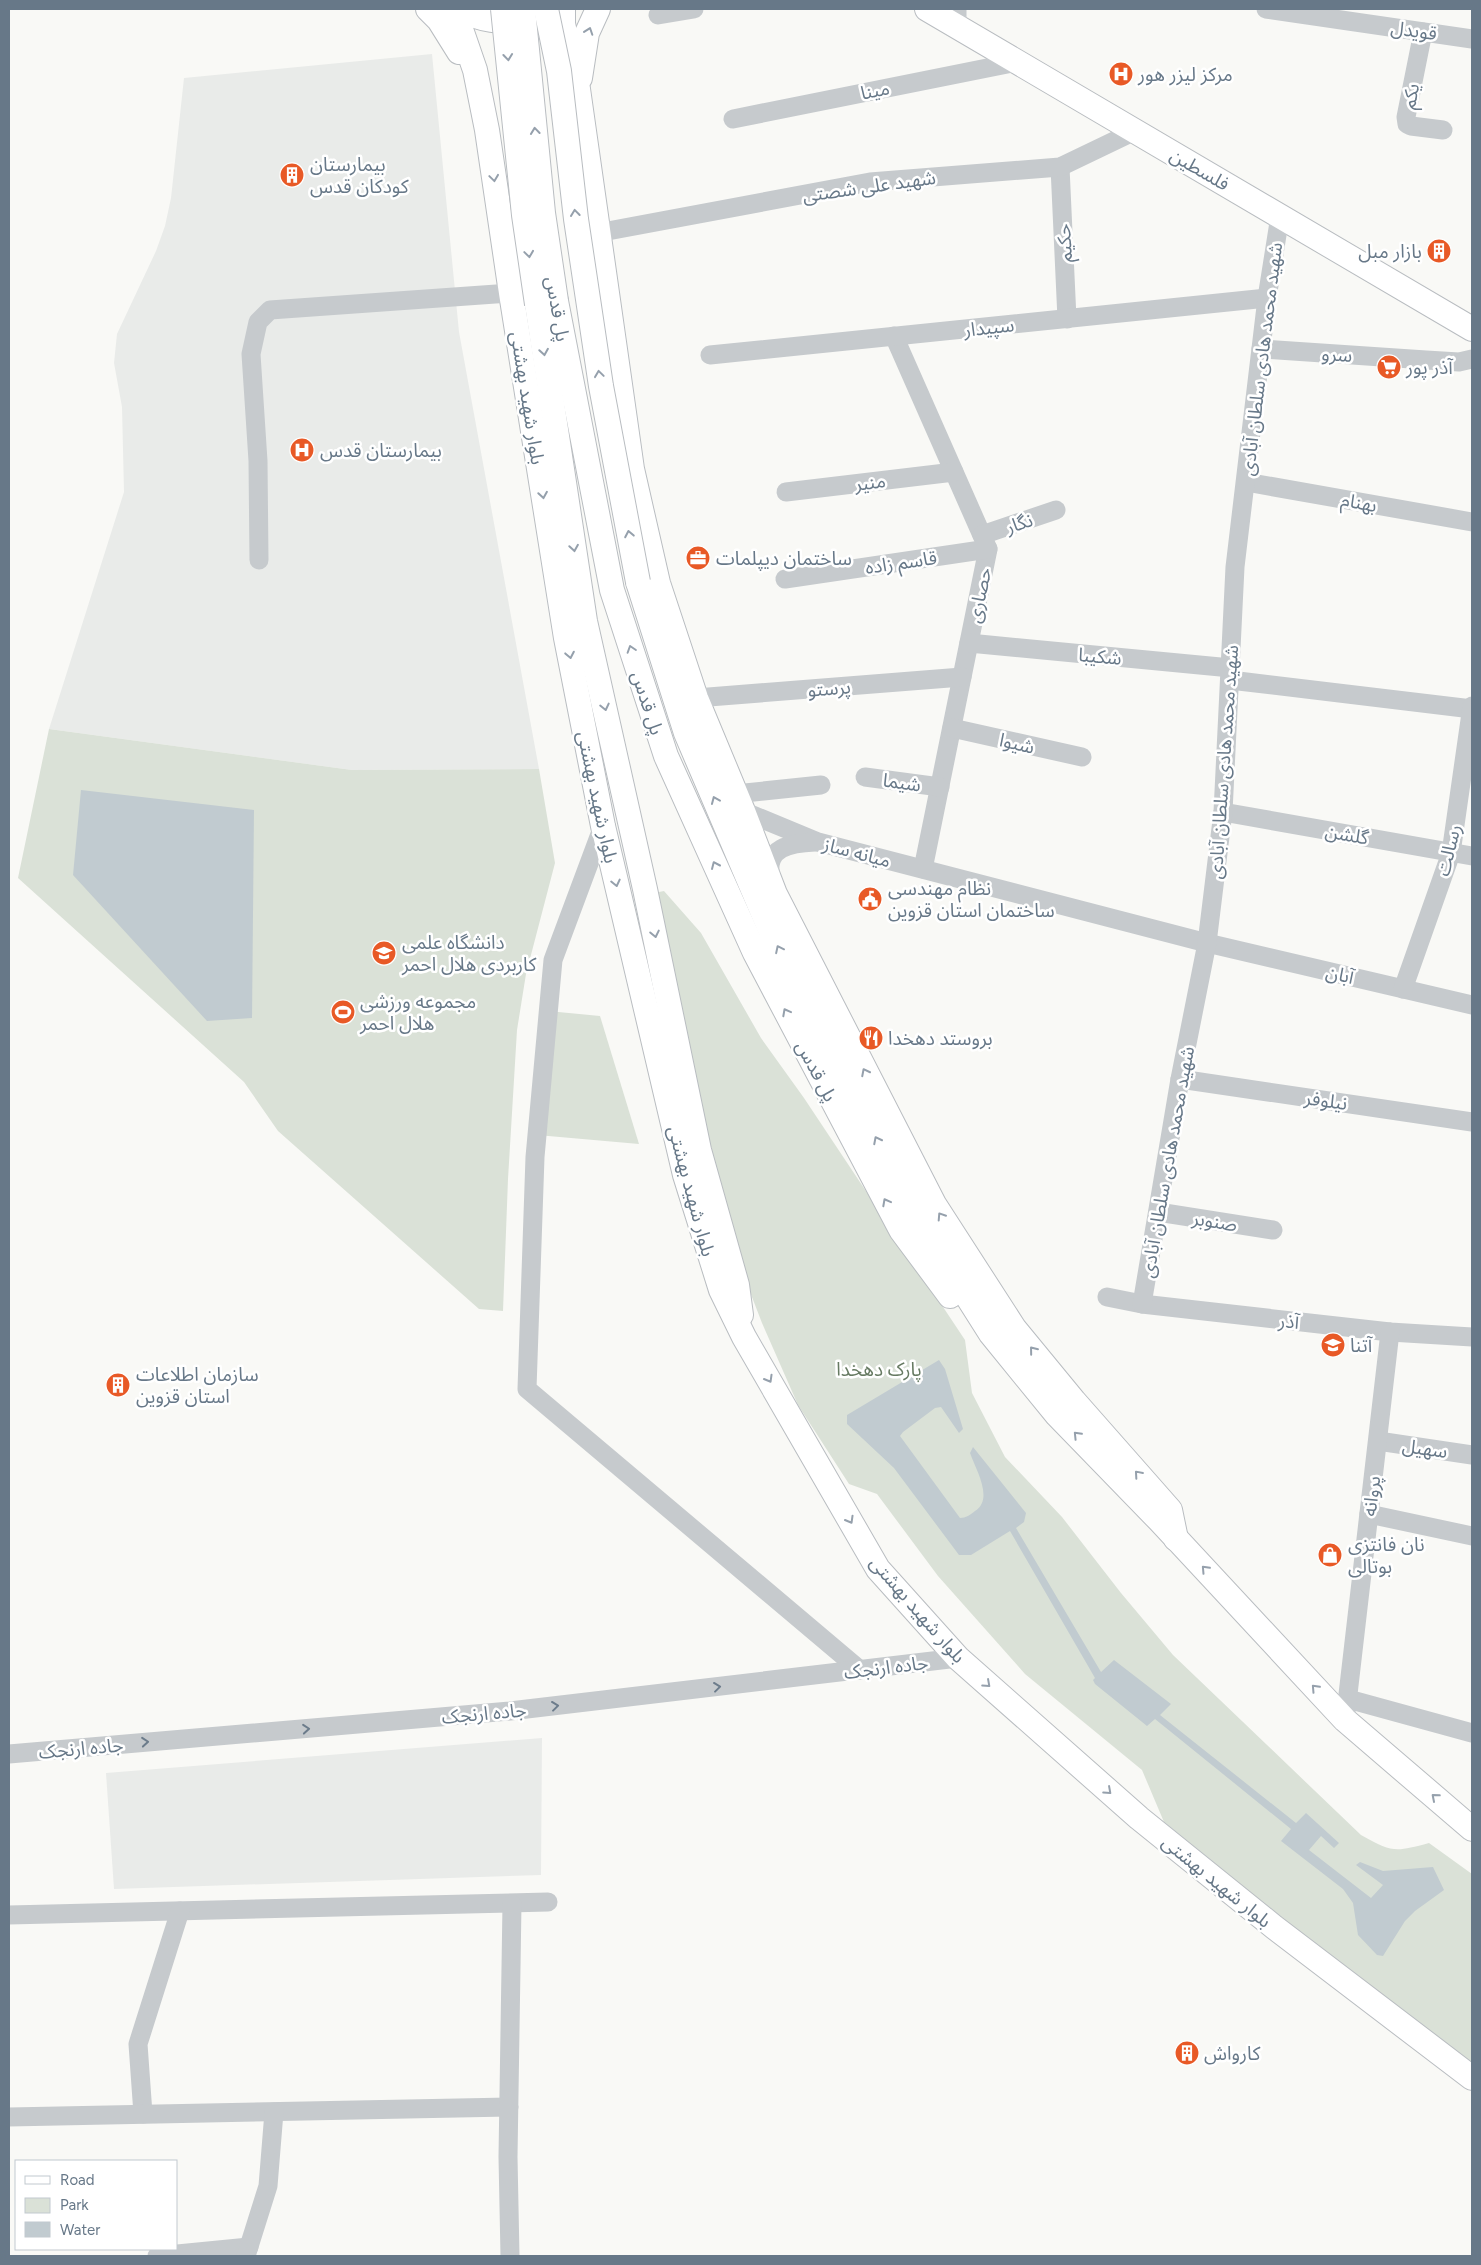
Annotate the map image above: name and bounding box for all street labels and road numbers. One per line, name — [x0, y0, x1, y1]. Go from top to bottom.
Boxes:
street label: قویدل — [1389, 16, 1439, 45]
street label: مینا — [859, 76, 892, 105]
street label: یکم — [1397, 81, 1427, 112]
street label: فلسطین — [1166, 143, 1234, 196]
street label: شهید علی شصتی — [801, 166, 937, 207]
street label: حکیم — [1052, 223, 1080, 263]
street label: شهید محمد هادی سلطان آبادی — [1236, 241, 1287, 477]
street label: پل قدس — [539, 275, 575, 344]
street label: سپیدار — [962, 313, 1016, 343]
street label: بلوار شهید بهشتی — [506, 330, 549, 466]
street label: سرو — [1321, 342, 1353, 367]
street label: منیر — [852, 469, 887, 496]
street label: بهنام — [1339, 488, 1379, 520]
street label: نگار — [1002, 508, 1036, 539]
street label: قاسم زاده — [864, 546, 939, 582]
street label: حصاری — [962, 565, 997, 625]
street label: شکیبا — [1077, 643, 1123, 670]
street label: شهید محمد هادی سلطان آبادی — [1204, 644, 1243, 880]
street label: پل قدس — [625, 668, 669, 738]
street label: پرستو — [806, 675, 852, 703]
street label: شیوا — [997, 728, 1037, 759]
street label: بلوار شهید بهشتی — [572, 729, 623, 865]
street label: شیما — [881, 768, 923, 797]
street label: گلشن — [1323, 819, 1372, 850]
street label: رسالت — [1431, 822, 1466, 878]
street label: میانه ساز — [820, 832, 893, 873]
street label: آبان — [1324, 960, 1358, 989]
street label: پل قدس — [790, 1037, 842, 1106]
street label: شهید محمد هادی سلطان آبادی — [1136, 1044, 1199, 1280]
street label: نیلوفر — [1302, 1086, 1349, 1115]
street label: بلوار شهید بهشتی — [663, 1123, 720, 1259]
street label: صنوبر — [1190, 1206, 1239, 1236]
street label: آذر — [1277, 1309, 1302, 1334]
street label: سهیل — [1401, 1434, 1449, 1463]
street label: پروانه — [1358, 1475, 1387, 1518]
street label: بلوار شهید بهشتی — [865, 1551, 970, 1668]
street label: جاده ارنجک — [843, 1651, 930, 1684]
street label: جاده ارنجک — [441, 1698, 527, 1729]
street label: جاده ارنجک — [38, 1733, 124, 1764]
street label: بلوار شهید بهشتی — [1157, 1830, 1276, 1933]

